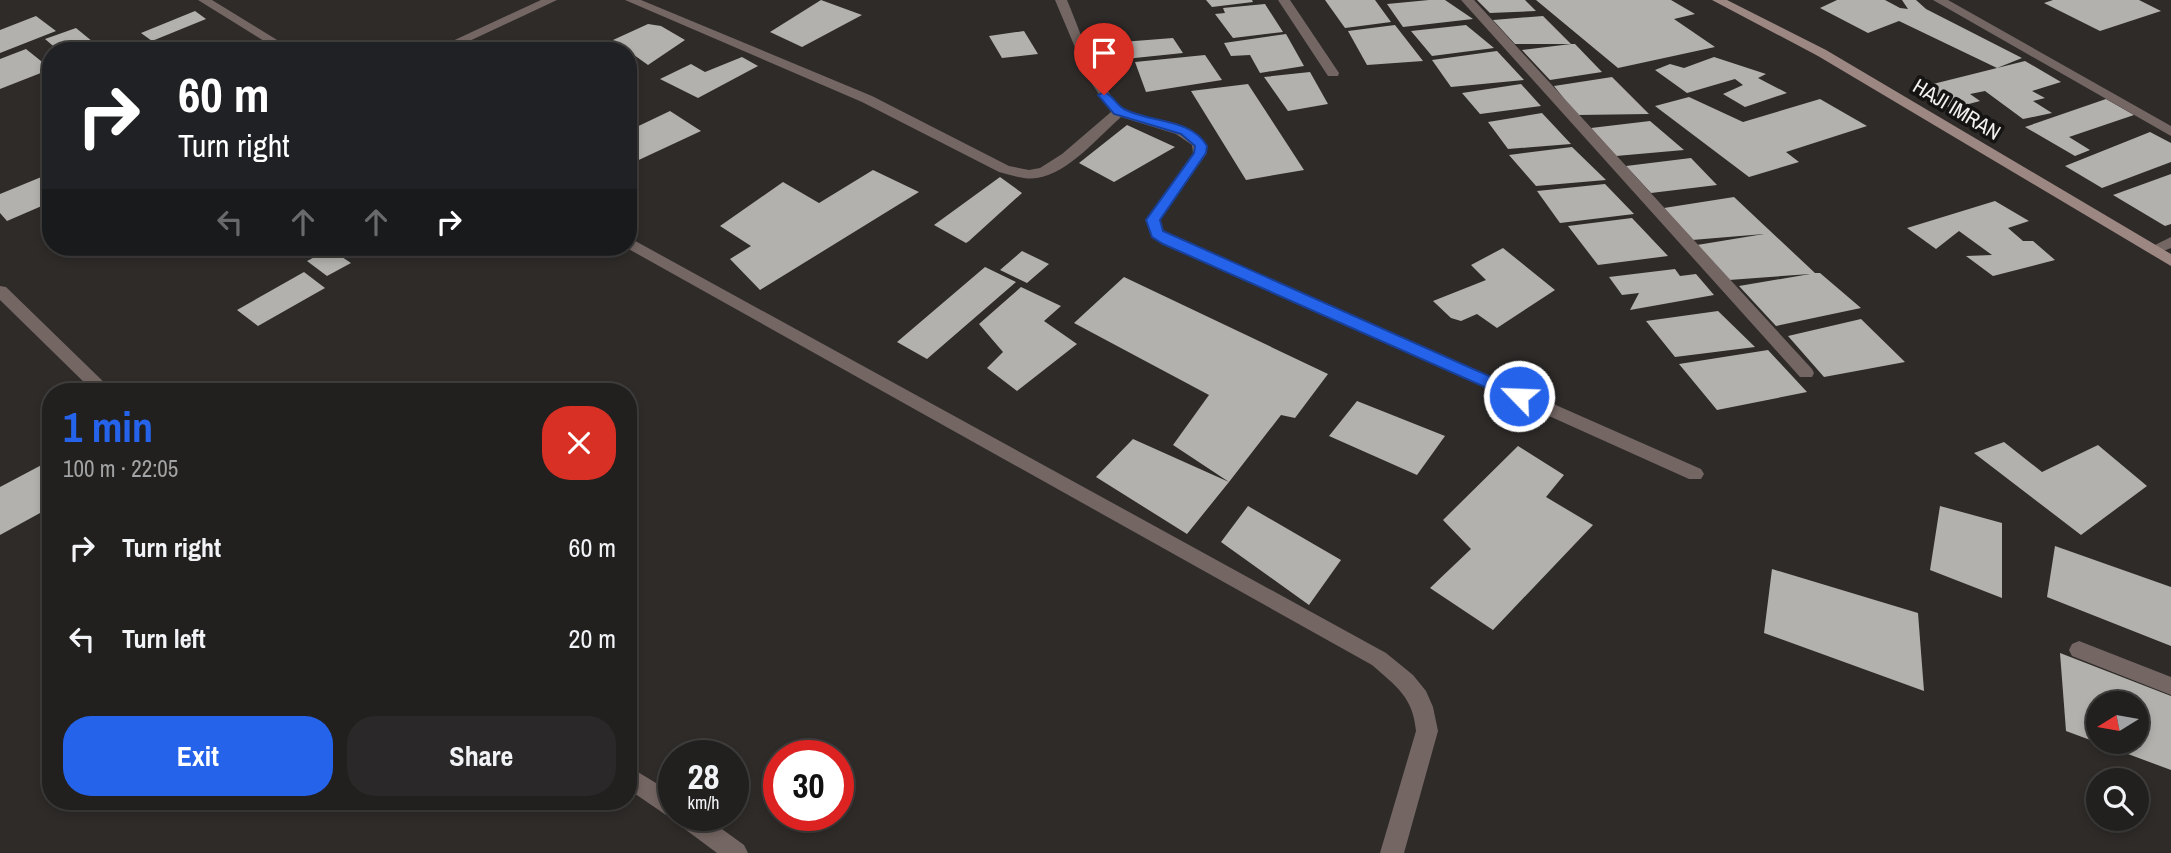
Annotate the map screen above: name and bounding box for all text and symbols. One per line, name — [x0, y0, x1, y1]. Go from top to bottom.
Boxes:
pin — [1074, 23, 1134, 95]
icon: arrive — [1085, 34, 1123, 72]
text: 60 m — [178, 61, 270, 127]
icon: right — [63, 70, 154, 161]
street label: HAJI IMRAN — [1908, 71, 2006, 147]
text: Turn right — [178, 124, 290, 167]
icon: left — [211, 203, 249, 241]
icon: ahead — [284, 203, 322, 241]
icon: ahead — [357, 203, 395, 241]
icon: right — [430, 203, 468, 241]
position arrow — [1482, 359, 1556, 433]
text: 1 min — [63, 399, 153, 455]
button: close — [542, 406, 616, 480]
text: 100 m · 22:05 — [63, 453, 178, 484]
icon: right — [63, 529, 101, 567]
text: Turn right — [122, 530, 221, 565]
text: 60 m — [569, 530, 616, 565]
icon: left — [63, 620, 101, 658]
text: Turn left — [122, 621, 206, 656]
text: 20 m — [569, 621, 616, 656]
north arrow — [2086, 691, 2149, 754]
map controls — [2086, 691, 2149, 831]
button: Exit — [63, 716, 333, 796]
button: Share — [347, 716, 616, 796]
speed limit sign: 30 — [763, 740, 854, 831]
text: 28 — [688, 753, 719, 800]
button: search — [2086, 768, 2149, 831]
text: km/h — [688, 790, 720, 815]

